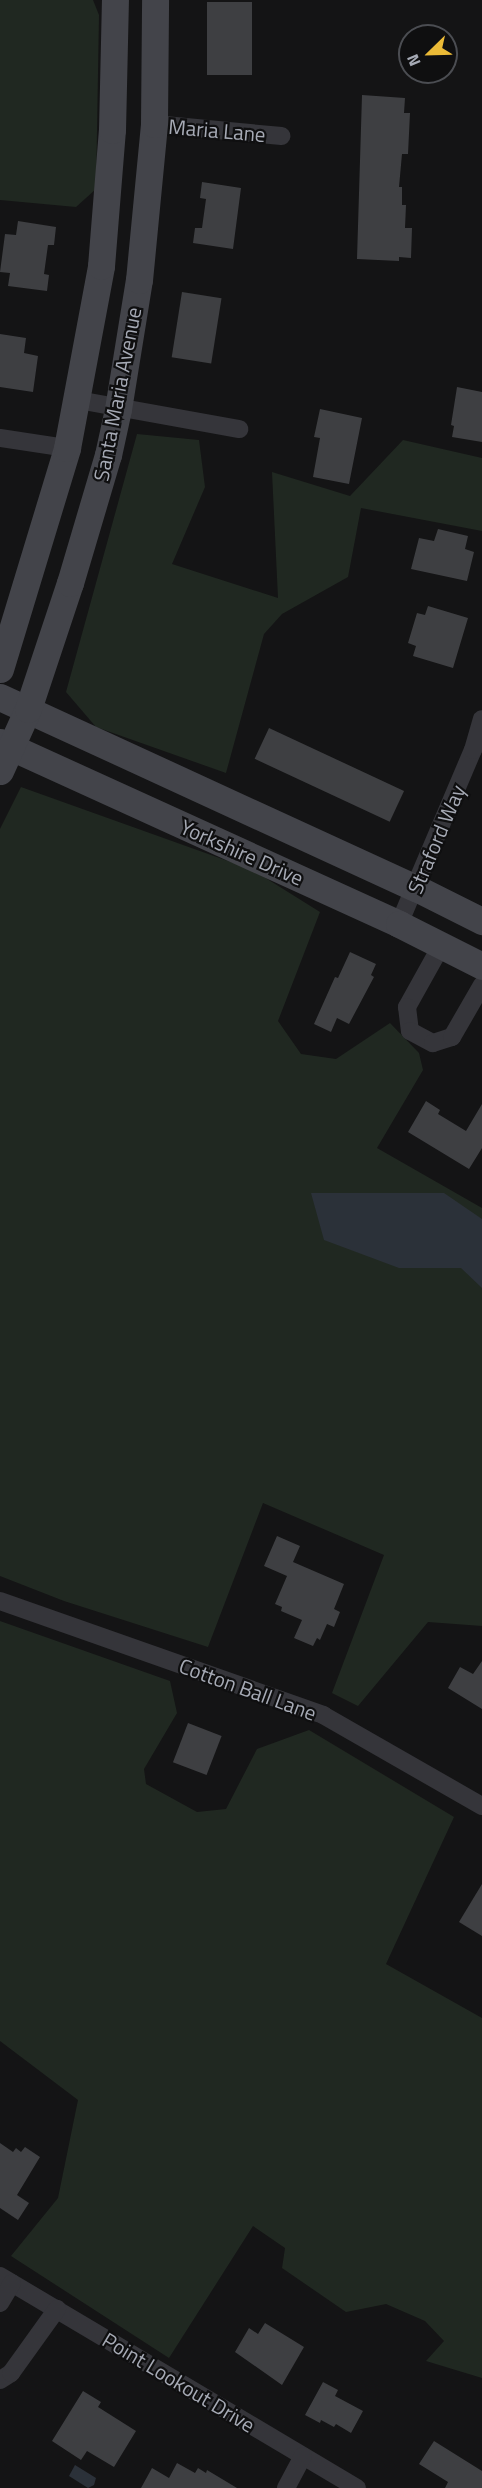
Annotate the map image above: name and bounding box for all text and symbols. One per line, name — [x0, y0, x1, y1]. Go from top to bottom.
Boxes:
north arrow — [398, 24, 458, 84]
text: N — [400, 50, 426, 70]
street label: Maria Lane — [167, 113, 267, 147]
street label: Santa Maria Avenue — [88, 305, 146, 483]
street label: Straford Way — [402, 781, 470, 897]
street label: Yorkshire Drive — [177, 814, 307, 890]
street label: Cotton Ball Lane — [176, 1653, 320, 1725]
street label: Point Lookout Drive — [98, 2327, 260, 2437]

